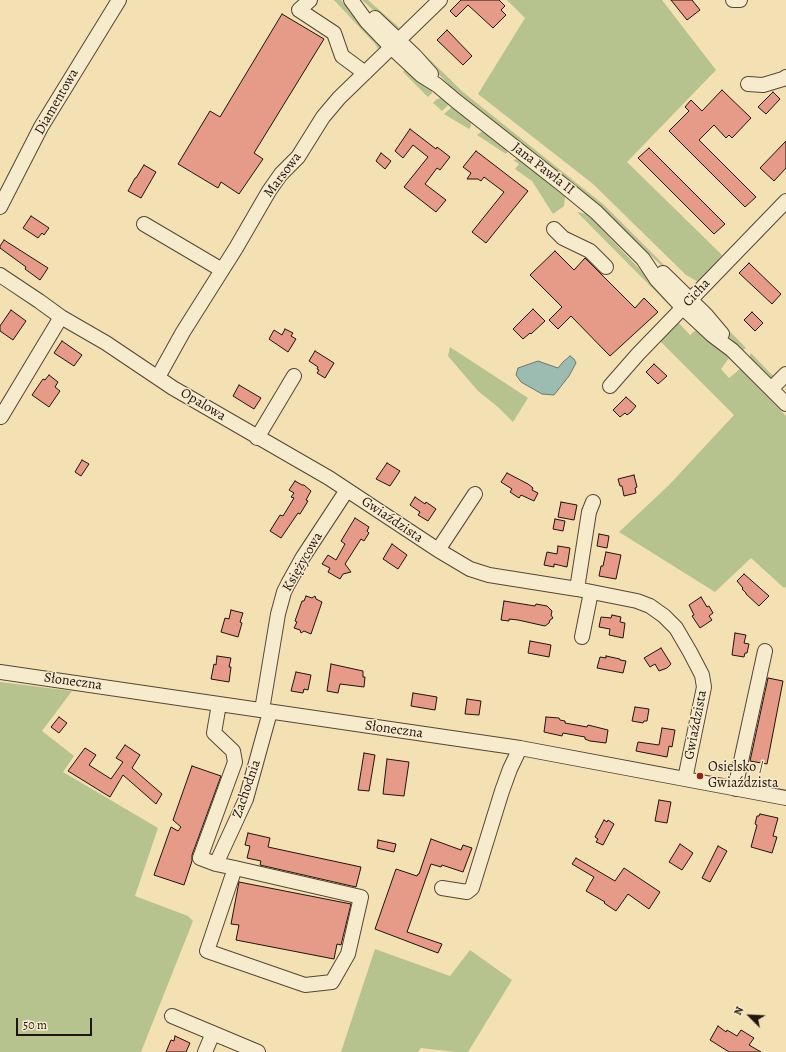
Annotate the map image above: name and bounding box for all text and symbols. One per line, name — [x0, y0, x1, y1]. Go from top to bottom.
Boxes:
street label: Diamentowa — [31, 66, 83, 138]
street label: Jana Pawła II — [509, 139, 577, 199]
street label: Marsowa — [261, 149, 305, 201]
street label: Cicha — [680, 275, 714, 311]
street label: Opalowa — [177, 385, 229, 425]
street label: Gwiaździsta — [358, 493, 426, 547]
street label: Księżycowa — [279, 529, 327, 595]
street label: Słoneczna — [43, 670, 103, 694]
street label: Gwiaździsta — [681, 689, 711, 761]
street label: Słoneczna — [364, 718, 424, 742]
street label: Zachodnia — [229, 758, 265, 820]
place label: Osielsko / Gwiaździsta — [708, 760, 779, 792]
marker: Osielsko / Gwiaździsta — [695, 771, 705, 781]
north arrow — [730, 996, 770, 1036]
text: N — [730, 1004, 747, 1018]
scale bar — [18, 1010, 94, 1036]
text: 50 m — [23, 1017, 47, 1033]

